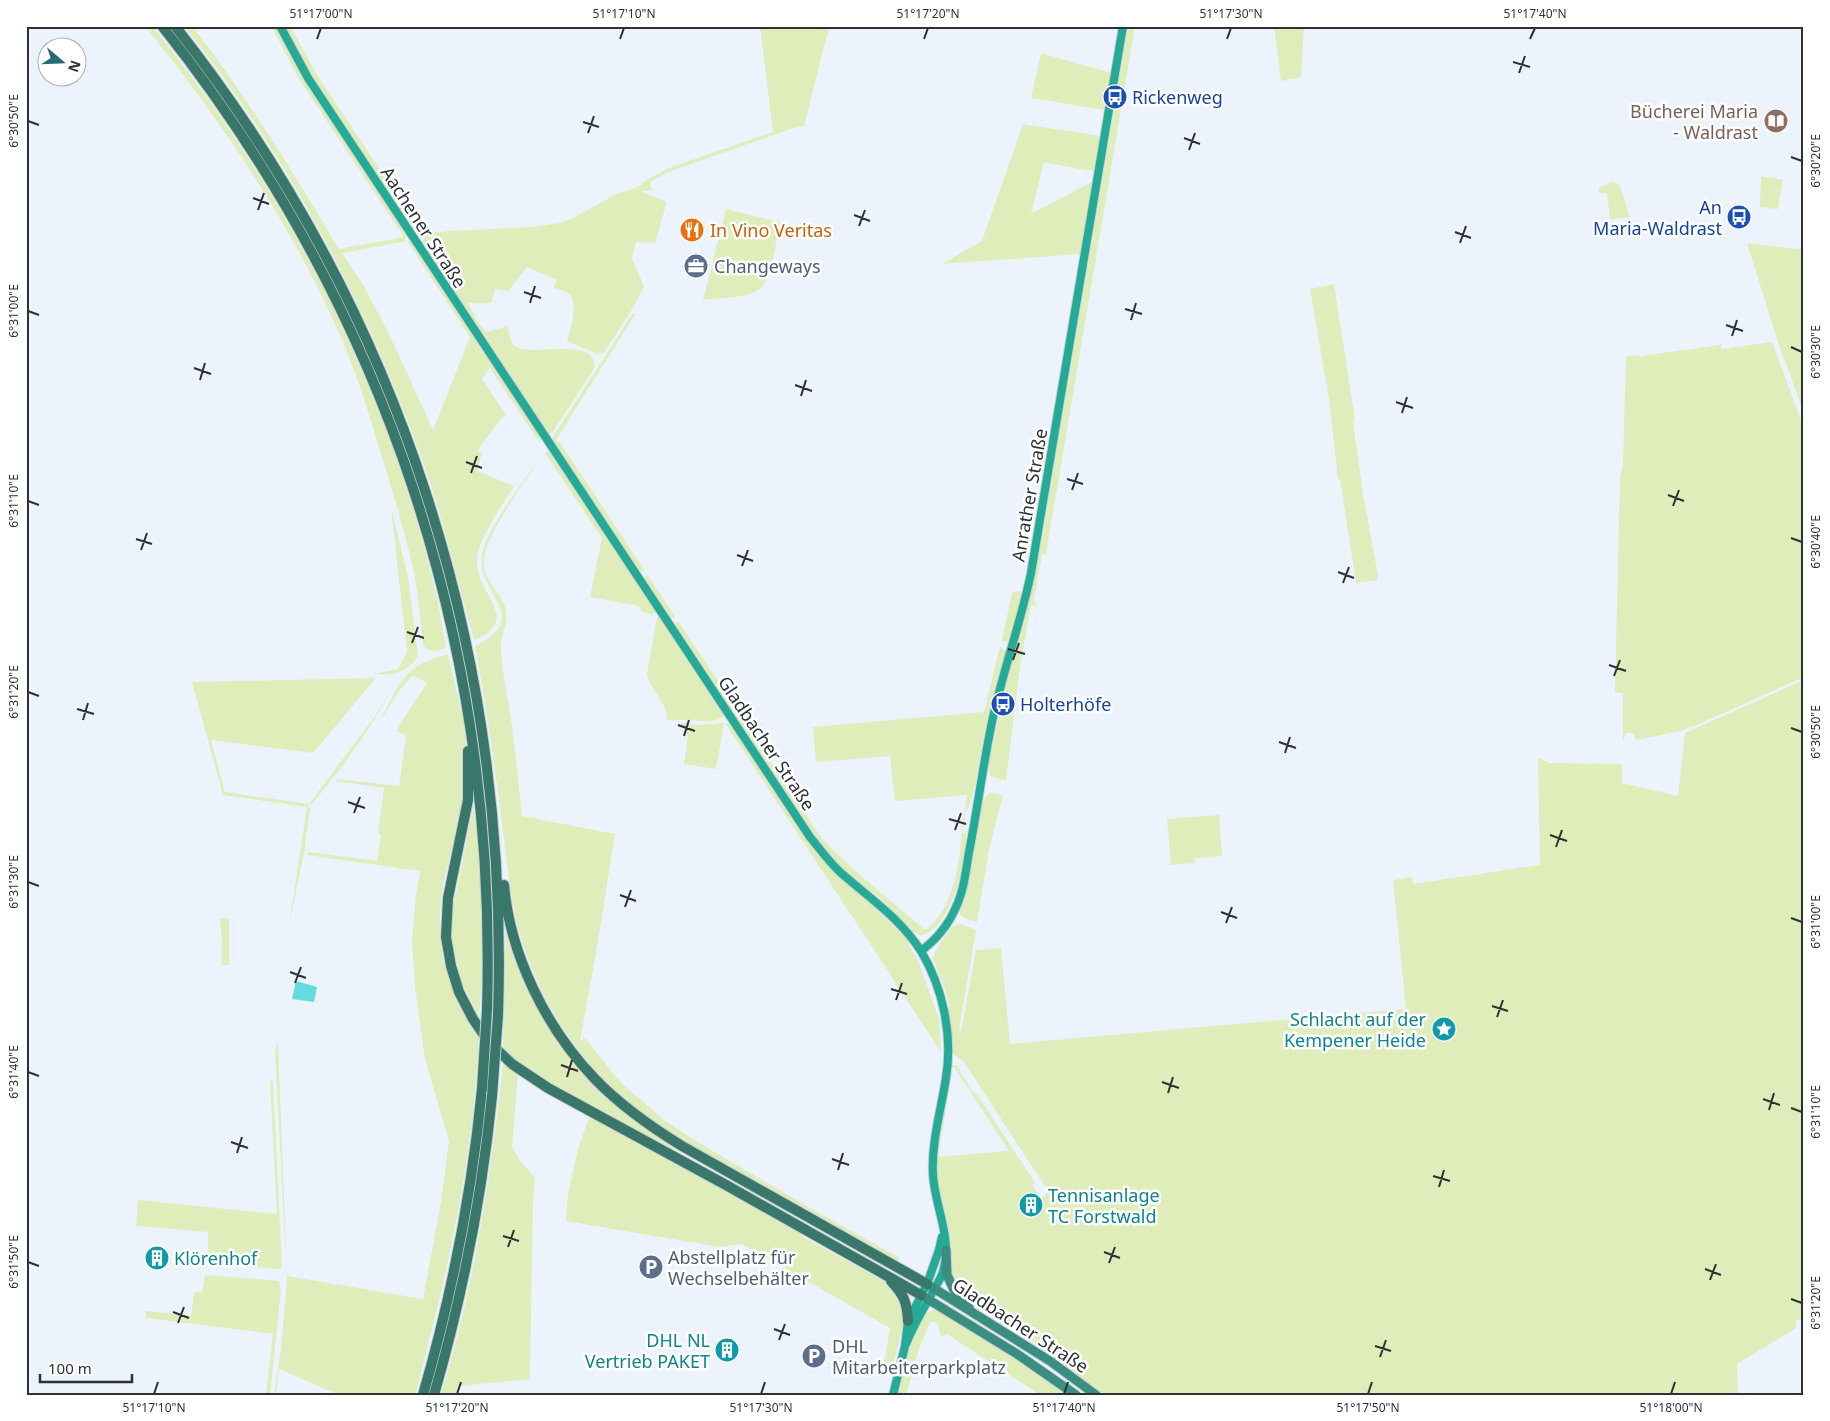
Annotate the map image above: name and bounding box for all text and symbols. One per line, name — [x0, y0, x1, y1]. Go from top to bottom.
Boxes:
text: 51°17'00"N — [289, 5, 353, 22]
text: 51°17'10"N — [592, 5, 656, 22]
text: 51°17'20"N — [896, 5, 960, 22]
text: 51°17'30"N — [1199, 5, 1263, 22]
text: 51°17'40"N — [1503, 5, 1567, 22]
north arrow — [38, 38, 88, 88]
text: N — [64, 58, 86, 75]
bus stop icon: Rickenweg — [1102, 84, 1128, 110]
place label: Rickenweg — [1132, 85, 1223, 109]
text: 6°30'50"E — [5, 94, 22, 148]
place label: Bücherei Maria - Waldrast — [1630, 99, 1758, 144]
library icon: Bücherei Maria - Waldrast — [1763, 108, 1789, 134]
text: 6°30'20"E — [1807, 134, 1824, 188]
street label: Aachener Straße — [376, 162, 472, 292]
place label: An Maria-Waldrast — [1593, 195, 1722, 240]
bus stop icon: An Maria-Waldrast — [1726, 204, 1752, 230]
restaurant icon: In Vino Veritas — [679, 217, 705, 243]
place label: In Vino Veritas — [710, 218, 832, 242]
office icon: Changeways — [683, 253, 709, 279]
place label: Changeways — [714, 254, 821, 278]
text: 6°31'00"E — [5, 284, 22, 338]
text: 6°30'30"E — [1807, 325, 1824, 379]
street label: Anrather Straße — [1005, 427, 1053, 563]
text: 6°31'10"E — [5, 474, 22, 528]
text: 6°30'40"E — [1807, 515, 1824, 569]
text: 6°31'20"E — [5, 665, 22, 719]
street label: Gladbacher Straße — [713, 671, 821, 815]
bus stop icon: Holterhöfe — [990, 691, 1016, 717]
place label: Holterhöfe — [1020, 692, 1111, 716]
text: 6°30'50"E — [1807, 705, 1824, 759]
text: 6°31'30"E — [5, 855, 22, 909]
text: 6°31'00"E — [1807, 895, 1824, 949]
place label: Schlacht auf der Kempener Heide — [1284, 1007, 1427, 1052]
place icon: Schlacht auf der Kempener Heide — [1431, 1016, 1457, 1042]
text: 6°31'40"E — [5, 1045, 22, 1099]
text: 6°31'10"E — [1807, 1085, 1824, 1139]
place label: Tennisanlage TC Forstwald — [1048, 1183, 1160, 1228]
building icon: Tennisanlage TC Forstwald — [1018, 1192, 1044, 1218]
text: 6°31'50"E — [5, 1235, 22, 1289]
building icon: Klörenhof — [144, 1245, 170, 1271]
place label: Abstellplatz für Wechselbehälter — [668, 1245, 809, 1290]
place label: Klörenhof — [174, 1246, 258, 1270]
parking icon: Abstellplatz für Wechselbehälter — [638, 1254, 664, 1280]
street label: Gladbacher Straße — [949, 1272, 1093, 1378]
text: 6°31'20"E — [1807, 1276, 1824, 1330]
place label: DHL NL Vertrieb PAKET — [585, 1328, 710, 1373]
place label: DHL Mitarbeiterparkplatz — [832, 1334, 1006, 1379]
building icon: DHL NL Vertrieb PAKET — [714, 1337, 740, 1363]
parking icon: DHL Mitarbeiterparkplatz — [801, 1343, 827, 1369]
scale bar — [40, 1351, 132, 1383]
text: 100 m — [48, 1358, 92, 1378]
text: 51°17'10"N — [122, 1399, 186, 1416]
text: 51°17'20"N — [425, 1399, 489, 1416]
text: 51°17'30"N — [729, 1399, 793, 1416]
text: 51°17'40"N — [1032, 1399, 1096, 1416]
text: 51°17'50"N — [1336, 1399, 1400, 1416]
text: 51°18'00"N — [1639, 1399, 1703, 1416]

